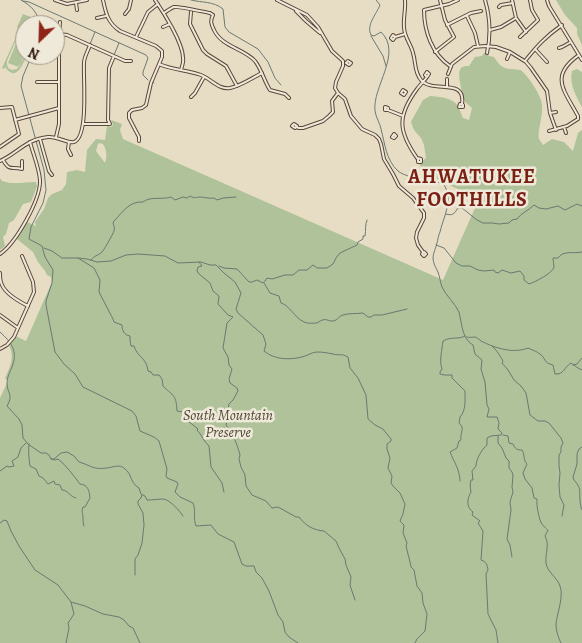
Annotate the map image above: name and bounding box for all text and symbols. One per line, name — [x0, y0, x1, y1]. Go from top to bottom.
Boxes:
north arrow — [15, 15, 65, 65]
text: N — [26, 42, 43, 64]
district label: AHWATUKEE FOOTHILLS — [407, 166, 537, 213]
park label: South Mountain Preserve — [183, 407, 273, 442]

